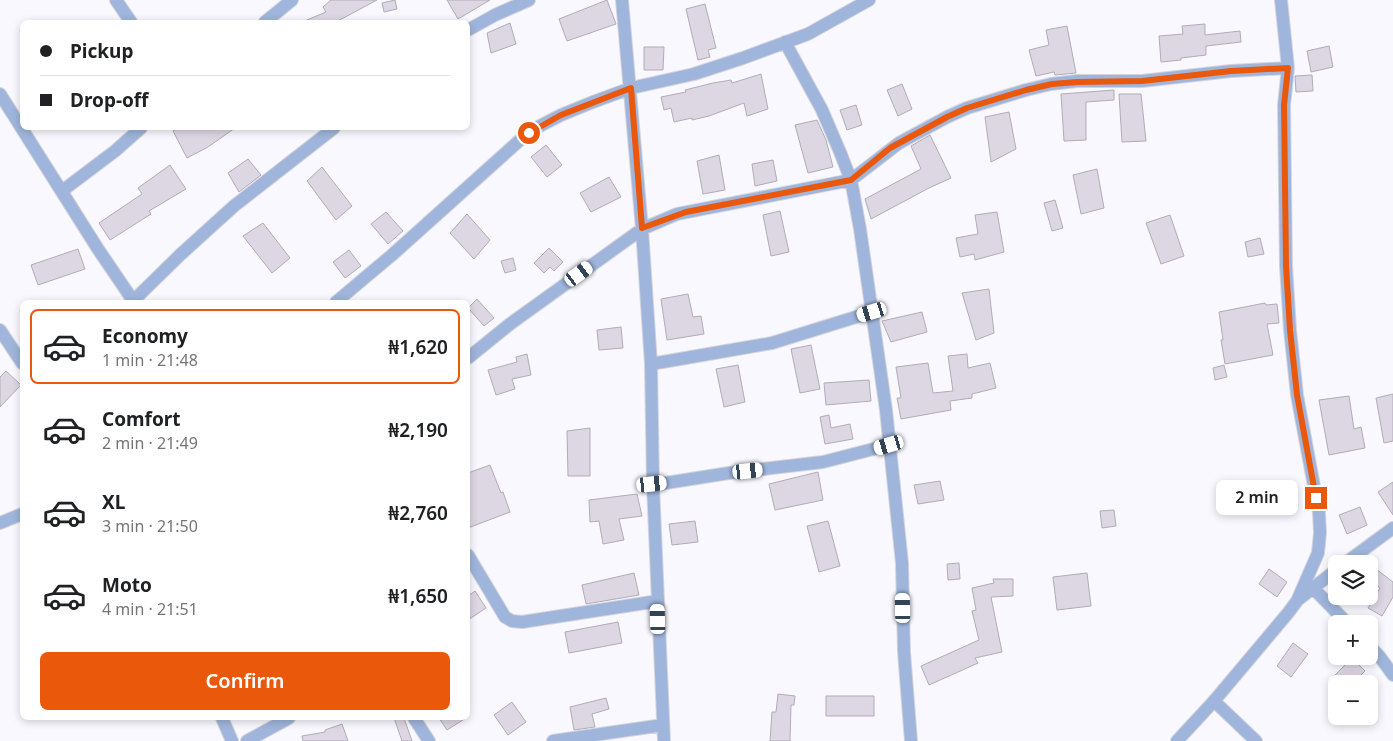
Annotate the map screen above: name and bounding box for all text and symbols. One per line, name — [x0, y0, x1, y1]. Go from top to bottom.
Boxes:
text: Pickup — [70, 38, 133, 64]
text: Drop-off — [70, 87, 149, 113]
route start — [518, 122, 540, 144]
car — [562, 259, 595, 289]
car — [855, 300, 888, 324]
text: Economy — [102, 323, 188, 349]
icon: car — [42, 324, 87, 369]
text: ₦1,620 — [388, 334, 448, 360]
text: 1 min · 21:48 — [102, 349, 198, 371]
text: Comfort — [102, 406, 181, 432]
icon: car — [42, 407, 87, 452]
text: ₦2,190 — [388, 417, 448, 443]
text: 2 min · 21:49 — [102, 432, 198, 454]
car — [872, 434, 905, 456]
car — [732, 462, 763, 480]
car — [636, 475, 667, 493]
callout: 2 min — [1216, 480, 1298, 516]
text: 2 min — [1235, 486, 1279, 508]
route end — [1305, 487, 1327, 509]
text: XL — [102, 489, 125, 515]
icon: car — [42, 490, 87, 535]
text: ₦2,760 — [388, 500, 448, 526]
text: 3 min · 21:50 — [102, 515, 198, 537]
map controls — [1328, 555, 1378, 725]
button: layers — [1328, 555, 1378, 605]
text: Moto — [102, 572, 152, 598]
icon: car — [42, 573, 87, 618]
text: ₦1,650 — [388, 583, 448, 609]
car — [895, 593, 910, 623]
text: 4 min · 21:51 — [102, 598, 198, 620]
car — [649, 604, 666, 634]
button: + — [1328, 615, 1378, 665]
button: Confirm — [40, 652, 450, 710]
button: − — [1328, 675, 1378, 725]

